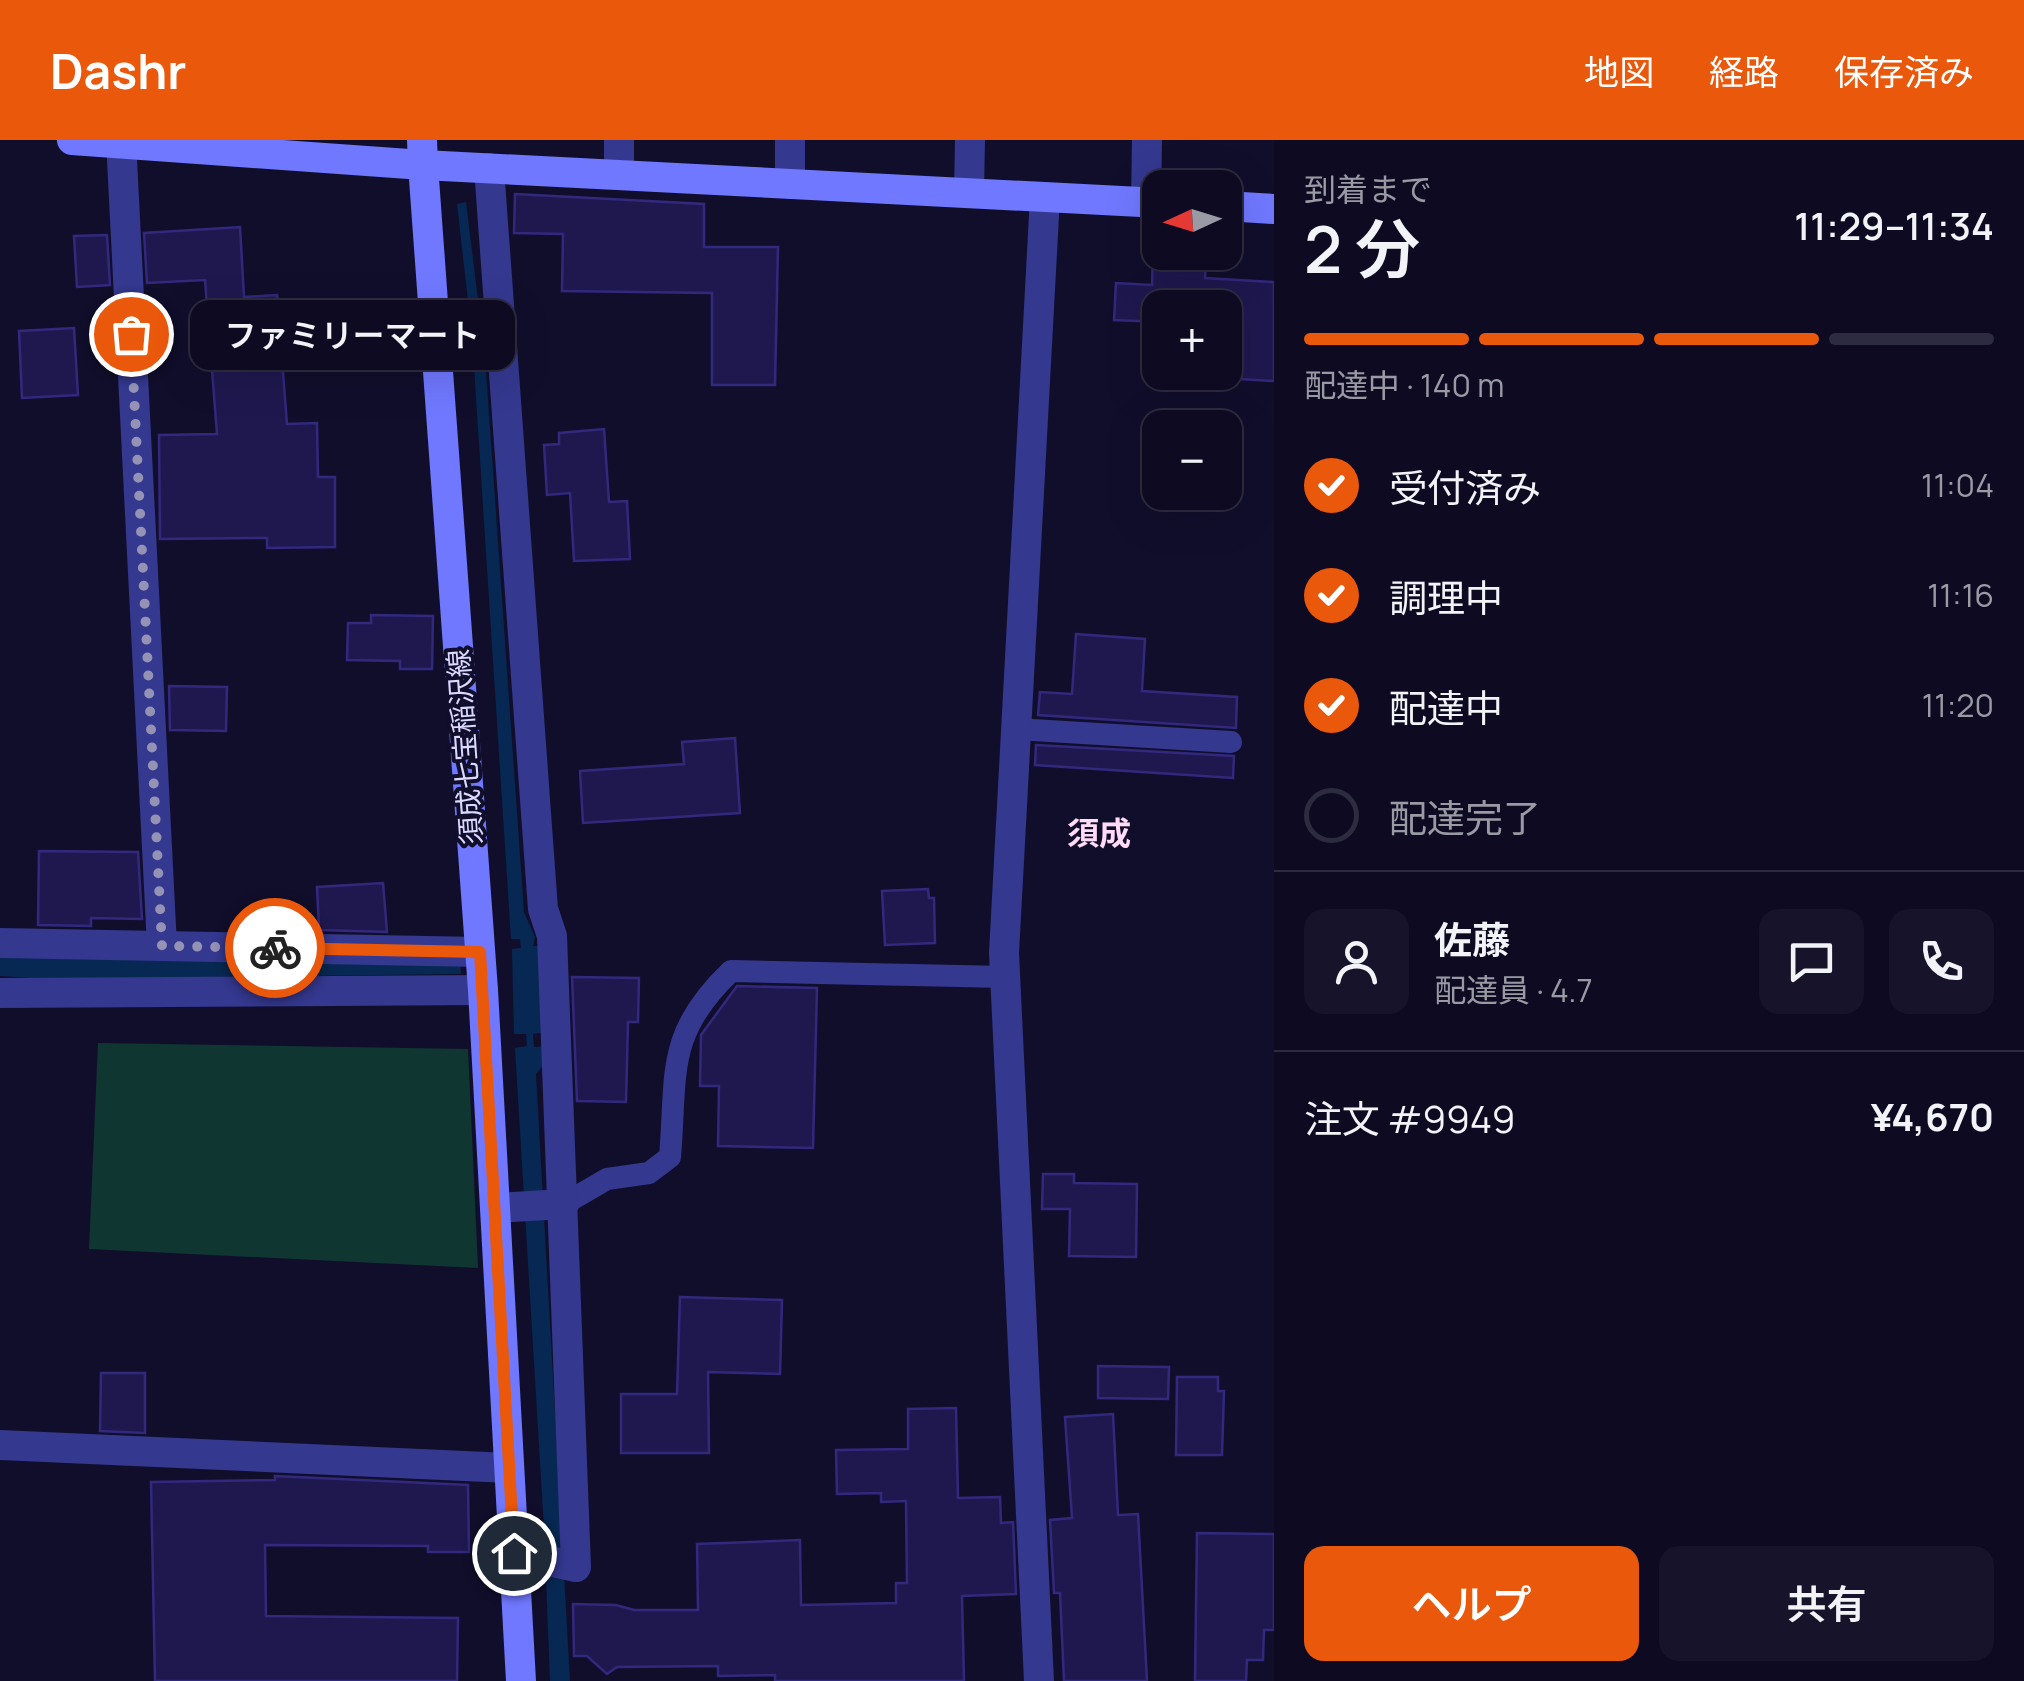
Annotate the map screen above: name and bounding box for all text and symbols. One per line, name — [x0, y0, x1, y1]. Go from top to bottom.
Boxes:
text: Dashr — [50, 38, 186, 103]
text: 地図 — [1584, 48, 1654, 96]
text: 経路 — [1709, 48, 1779, 96]
text: 保存済み — [1834, 48, 1974, 96]
text: 到着まで — [1304, 167, 1432, 211]
north arrow — [1142, 170, 1242, 270]
map controls — [1142, 170, 1242, 510]
text: 11:29–11:34 — [1794, 199, 1994, 251]
text: 2 分 — [1304, 204, 1420, 293]
button: + — [1142, 290, 1242, 390]
pin — [89, 292, 174, 377]
callout: ファミリーマート — [191, 299, 516, 369]
icon: bag — [104, 307, 159, 362]
text: ファミリーマート — [224, 313, 481, 357]
text: 配達中 · 140 m — [1304, 363, 1504, 407]
button: − — [1142, 410, 1242, 510]
icon: check — [1304, 458, 1359, 513]
text: 受付済み — [1389, 461, 1541, 513]
text: 11:04 — [1921, 463, 1994, 507]
icon: check — [1304, 568, 1359, 623]
text: 調理中 — [1389, 571, 1503, 623]
text: 11:16 — [1927, 573, 1994, 617]
street label: 須成七宝稲沢線 — [438, 648, 490, 846]
icon: check — [1304, 678, 1359, 733]
text: 配達中 — [1389, 681, 1503, 733]
text: 11:20 — [1922, 683, 1994, 727]
text: 配達完了 — [1389, 791, 1541, 843]
district label: 須成 — [1067, 811, 1131, 855]
courier — [225, 898, 325, 998]
button: person — [1304, 909, 1409, 1014]
button: chat — [1759, 909, 1864, 1014]
button: phone — [1889, 909, 1994, 1014]
text: 佐藤 — [1434, 913, 1510, 965]
icon: bike — [248, 921, 303, 976]
text: 配達員 · 4.7 — [1434, 968, 1592, 1012]
text: ¥4,670 — [1871, 1090, 1994, 1142]
text: 注文 #9949 — [1304, 1092, 1515, 1144]
pin — [472, 1511, 557, 1596]
icon: home — [487, 1526, 542, 1581]
button: ヘルプ — [1304, 1546, 1639, 1661]
button: 共有 — [1659, 1546, 1994, 1661]

